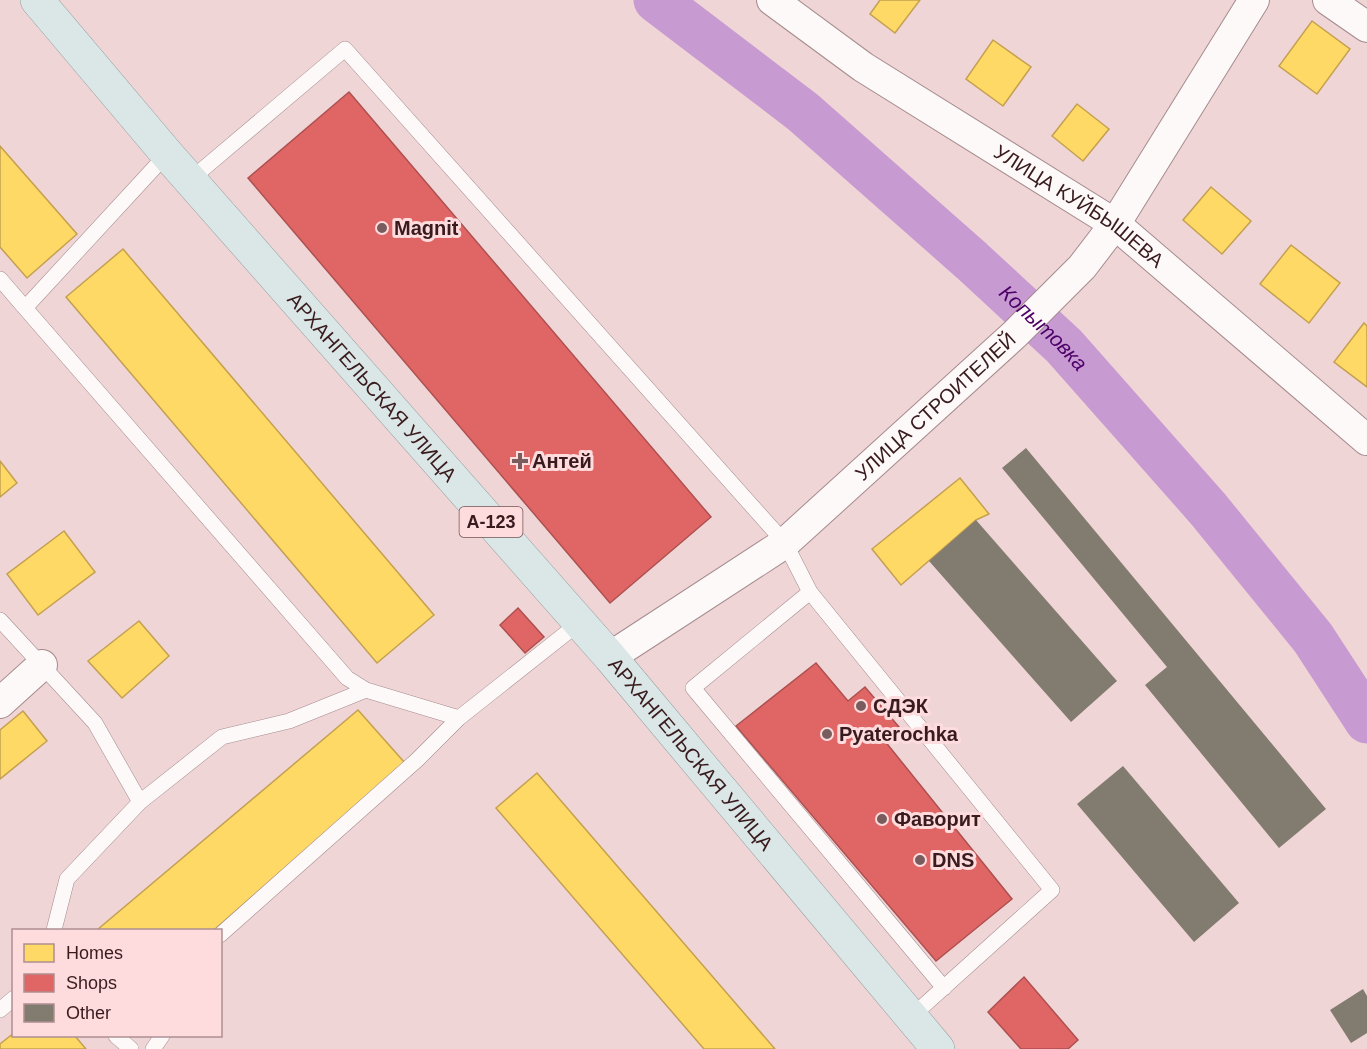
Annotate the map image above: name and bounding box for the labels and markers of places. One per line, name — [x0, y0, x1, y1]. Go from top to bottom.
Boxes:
place label: Magnit — [394, 217, 459, 239]
marker: Magnit — [375, 221, 389, 235]
place label: Антей — [532, 450, 592, 472]
marker: Антей — [513, 454, 527, 468]
place label: СДЭК — [873, 695, 929, 717]
marker: СДЭК — [854, 699, 868, 713]
place label: Pyaterochka — [839, 723, 959, 745]
marker: Pyaterochka — [820, 727, 834, 741]
place label: Фаворит — [894, 808, 981, 830]
marker: Фаворит — [875, 812, 889, 826]
place label: DNS — [932, 849, 974, 871]
marker: DNS — [913, 853, 927, 867]

